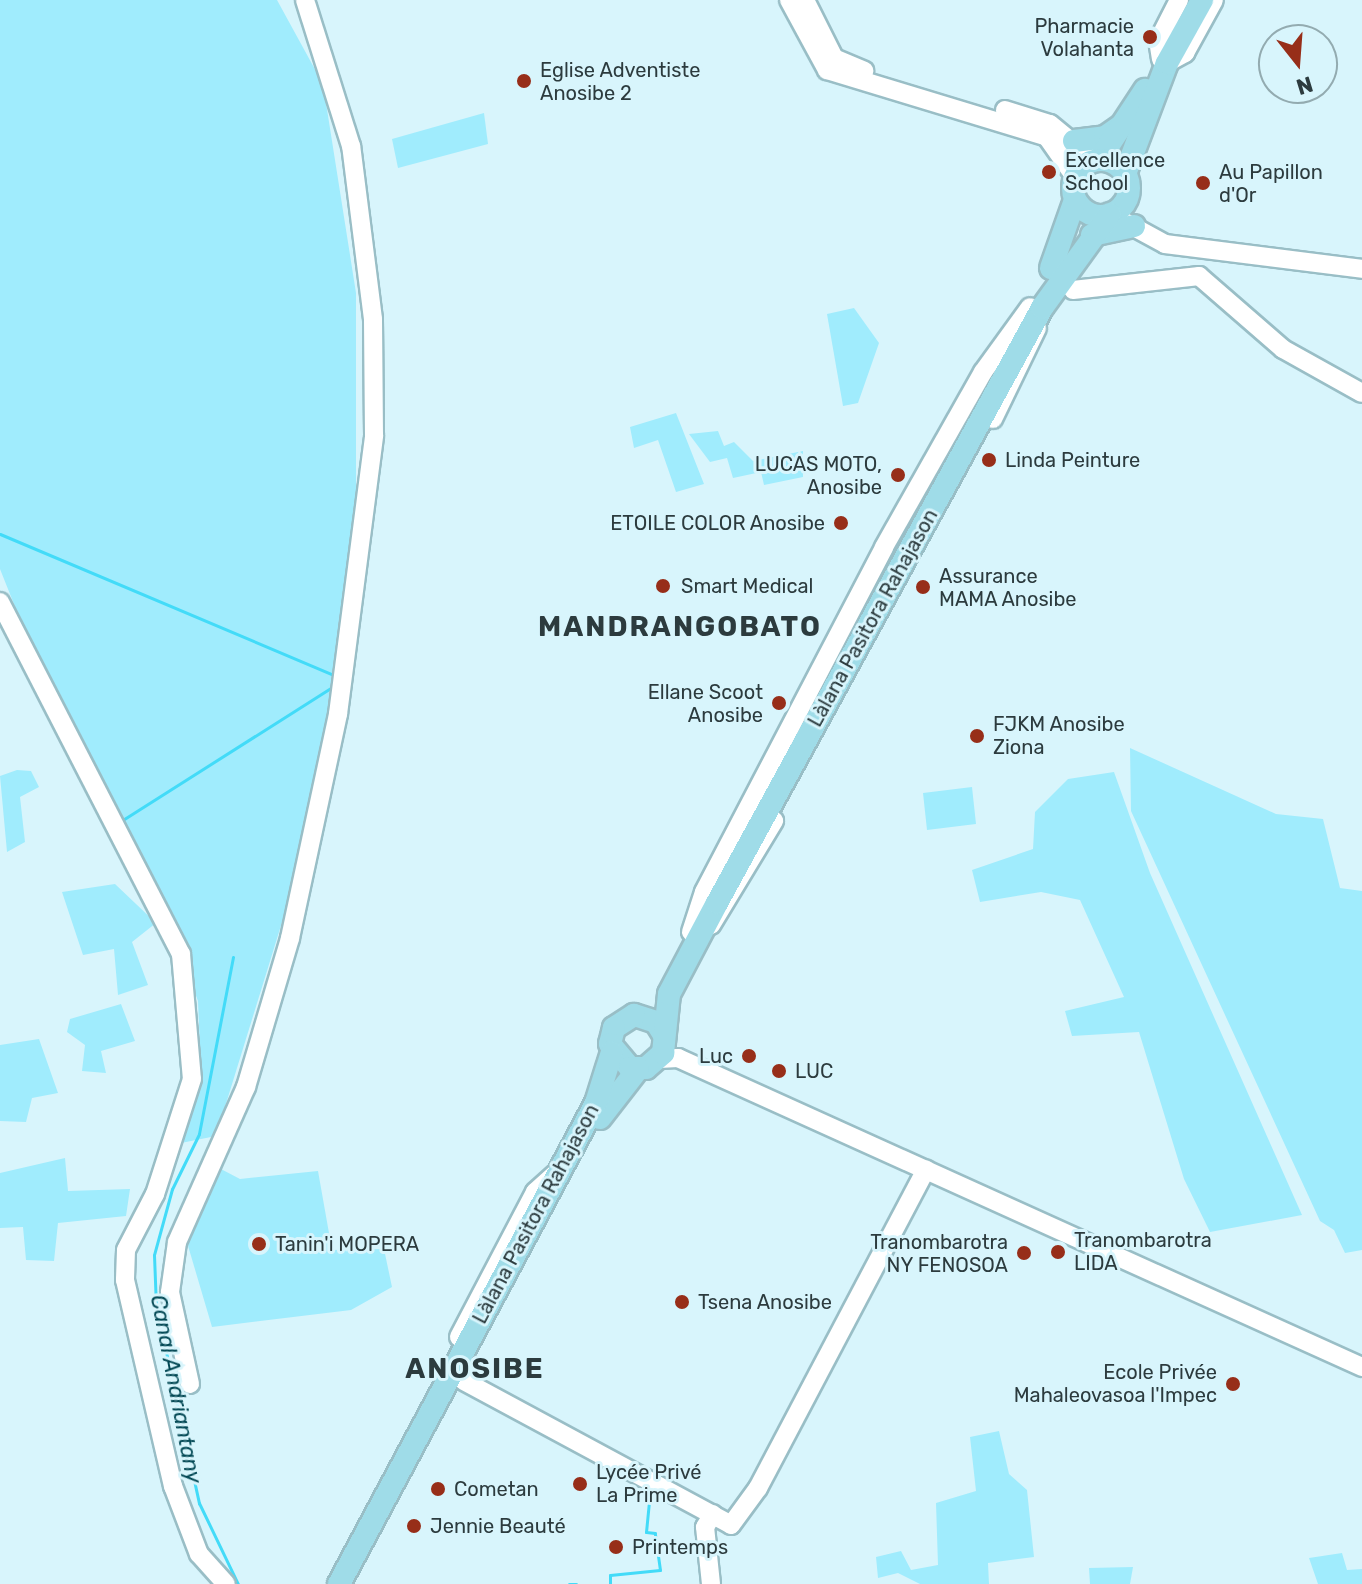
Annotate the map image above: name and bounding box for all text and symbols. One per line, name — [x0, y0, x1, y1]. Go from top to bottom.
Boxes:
place label: Pharmacie Volahanta — [1034, 14, 1134, 61]
north arrow — [1258, 24, 1338, 104]
marker: Pharmacie Volahanta — [1141, 28, 1159, 46]
place label: Eglise Adventiste Anosibe 2 — [540, 58, 701, 105]
text: N — [1293, 70, 1316, 101]
marker: Eglise Adventiste Anosibe 2 — [515, 72, 533, 90]
place label: Excellence School — [1065, 148, 1165, 195]
place label: Au Papillon d'Or — [1219, 160, 1323, 207]
marker: Excellence School — [1040, 163, 1058, 181]
marker: Au Papillon d'Or — [1194, 174, 1212, 192]
place label: Linda Peinture — [1005, 448, 1140, 472]
marker: Linda Peinture — [980, 451, 998, 469]
place label: LUCAS MOTO, Anosibe — [755, 452, 882, 499]
marker: LUCAS MOTO, Anosibe — [889, 466, 907, 484]
street label: Làlana Pasitora Rahajason — [803, 505, 943, 731]
place label: ETOILE COLOR Anosibe — [610, 511, 825, 535]
marker: ETOILE COLOR Anosibe — [832, 514, 850, 532]
place label: Assurance MAMA Anosibe — [939, 564, 1078, 611]
place label: Smart Medical — [681, 574, 813, 598]
marker: Smart Medical — [652, 575, 674, 597]
marker: Assurance MAMA Anosibe — [914, 578, 932, 596]
district label: MANDRANGOBATO — [538, 610, 822, 644]
place label: Ellane Scoot Anosibe — [648, 680, 763, 727]
marker: Ellane Scoot Anosibe — [770, 694, 788, 712]
place label: FJKM Anosibe Ziona — [993, 712, 1125, 759]
marker: FJKM Anosibe Ziona — [968, 727, 986, 745]
place label: Luc — [699, 1044, 733, 1068]
marker: Luc — [740, 1047, 758, 1065]
place label: LUC — [795, 1059, 833, 1083]
marker: LUC — [770, 1062, 788, 1080]
street label: Làlana Pasitora Rahajason — [468, 1100, 604, 1328]
place label: Tranombarotra LIDA — [1074, 1228, 1212, 1275]
place label: Tranombarotra NY FENOSOA — [870, 1230, 1008, 1277]
place label: Tanin'i MOPERA — [275, 1232, 419, 1256]
marker: Tanin'i MOPERA — [250, 1235, 268, 1253]
marker: Tranombarotra LIDA — [1049, 1243, 1067, 1261]
marker: Tranombarotra NY FENOSOA — [1015, 1244, 1033, 1262]
place label: Tsena Anosibe — [698, 1290, 832, 1314]
water label: Canal Andriantany — [145, 1292, 207, 1486]
marker: Tsena Anosibe — [673, 1293, 691, 1311]
district label: ANOSIBE — [405, 1352, 545, 1386]
place label: Ecole Privée Mahaleovasoa l'Impec — [1014, 1360, 1217, 1407]
marker: Ecole Privée Mahaleovasoa l'Impec — [1224, 1375, 1242, 1393]
place label: Lycée Privé La Prime — [596, 1460, 702, 1507]
marker: Lycée Privé La Prime — [571, 1475, 589, 1493]
place label: Cometan — [454, 1477, 539, 1501]
marker: Cometan — [429, 1480, 447, 1498]
place label: Jennie Beauté — [430, 1514, 566, 1538]
marker: Jennie Beauté — [405, 1517, 423, 1535]
place label: Printemps — [632, 1535, 728, 1559]
marker: Printemps — [607, 1538, 625, 1556]

